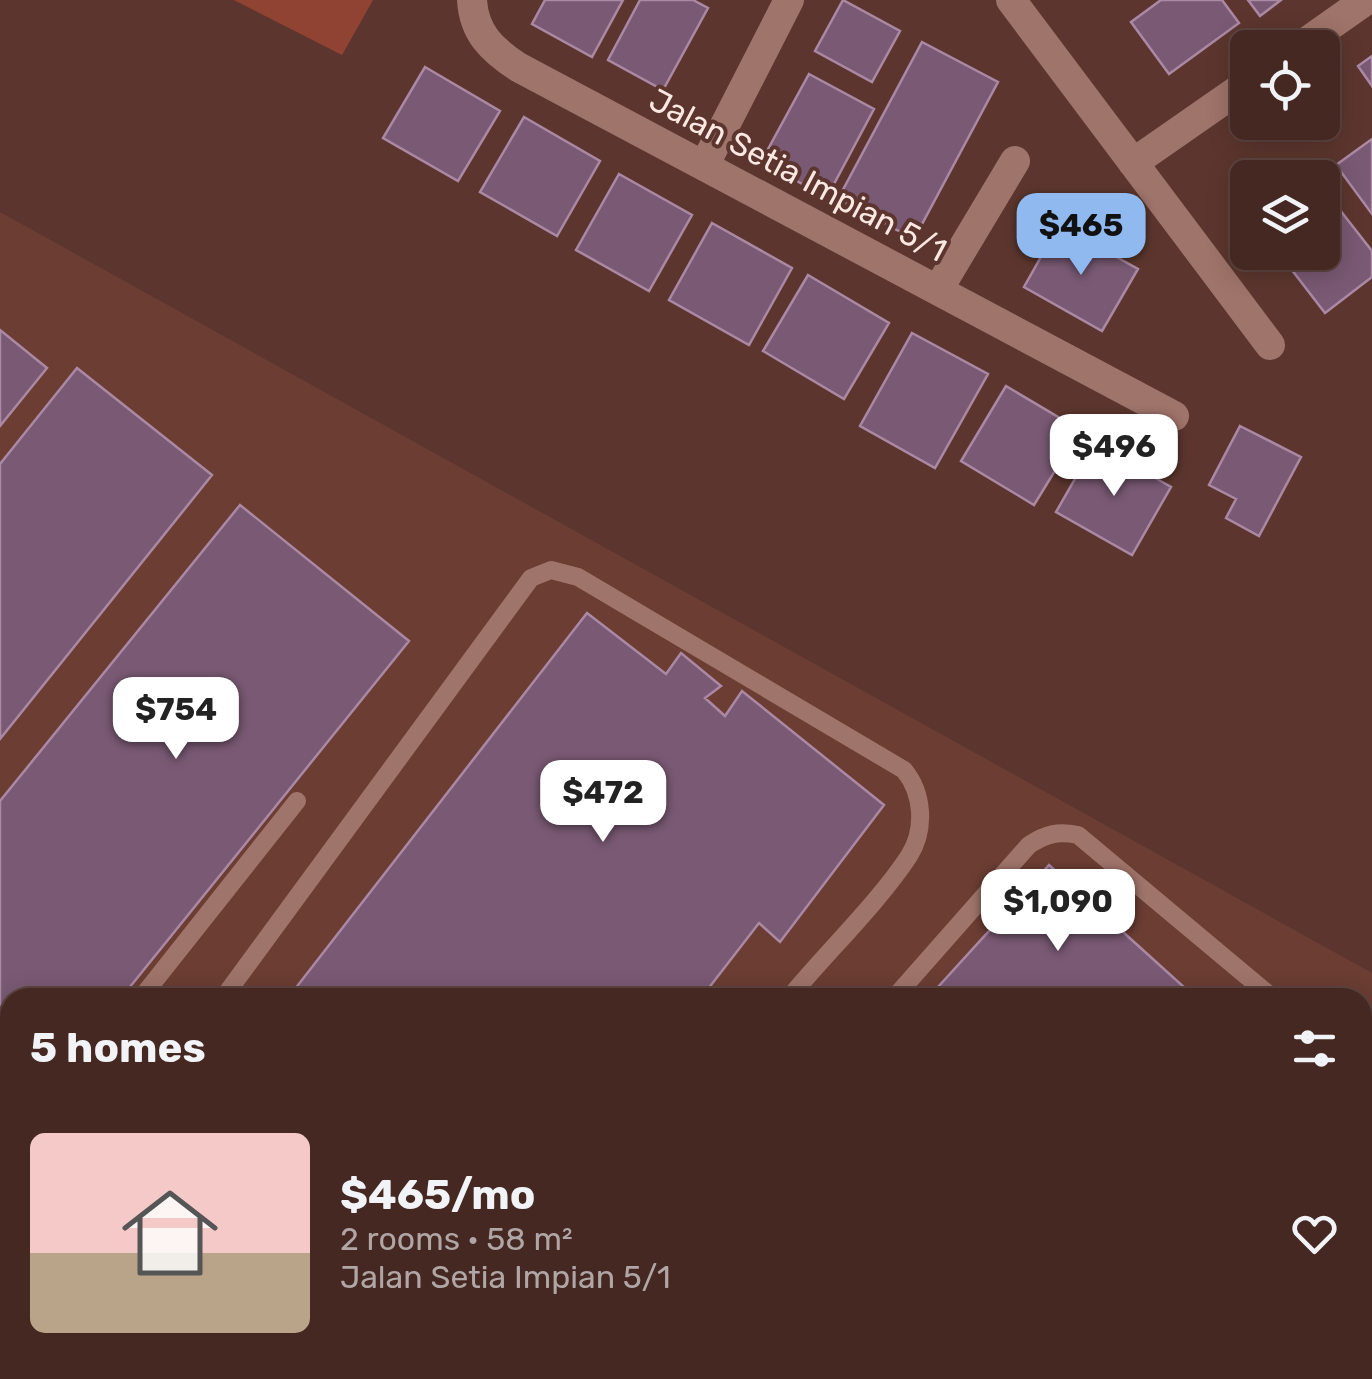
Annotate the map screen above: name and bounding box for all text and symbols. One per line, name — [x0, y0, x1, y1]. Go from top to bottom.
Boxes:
map controls — [1230, 30, 1340, 270]
button: locate — [1230, 30, 1340, 140]
street label: Jalan Setia Impian 5/1 — [643, 81, 953, 269]
button: layers — [1230, 160, 1340, 270]
pin: $465 — [1022, 193, 1140, 278]
text: $465 — [1039, 206, 1123, 244]
pin: $496 — [1055, 414, 1173, 499]
text: $496 — [1072, 427, 1156, 465]
pin: $754 — [117, 677, 235, 762]
text: $754 — [135, 690, 217, 728]
pin: $472 — [544, 760, 662, 845]
text: $472 — [562, 773, 644, 811]
pin: $1,090 — [977, 869, 1139, 954]
text: $1,090 — [1003, 882, 1113, 920]
icon: filters — [1287, 1021, 1342, 1076]
text: 5 homes — [30, 1023, 206, 1073]
text: $465/mo — [340, 1170, 536, 1220]
icon: home — [110, 1173, 230, 1293]
icon: heart — [1287, 1206, 1342, 1261]
text: 2 rooms · 58 m² — [340, 1220, 573, 1258]
text: Jalan Setia Impian 5/1 — [340, 1258, 671, 1296]

